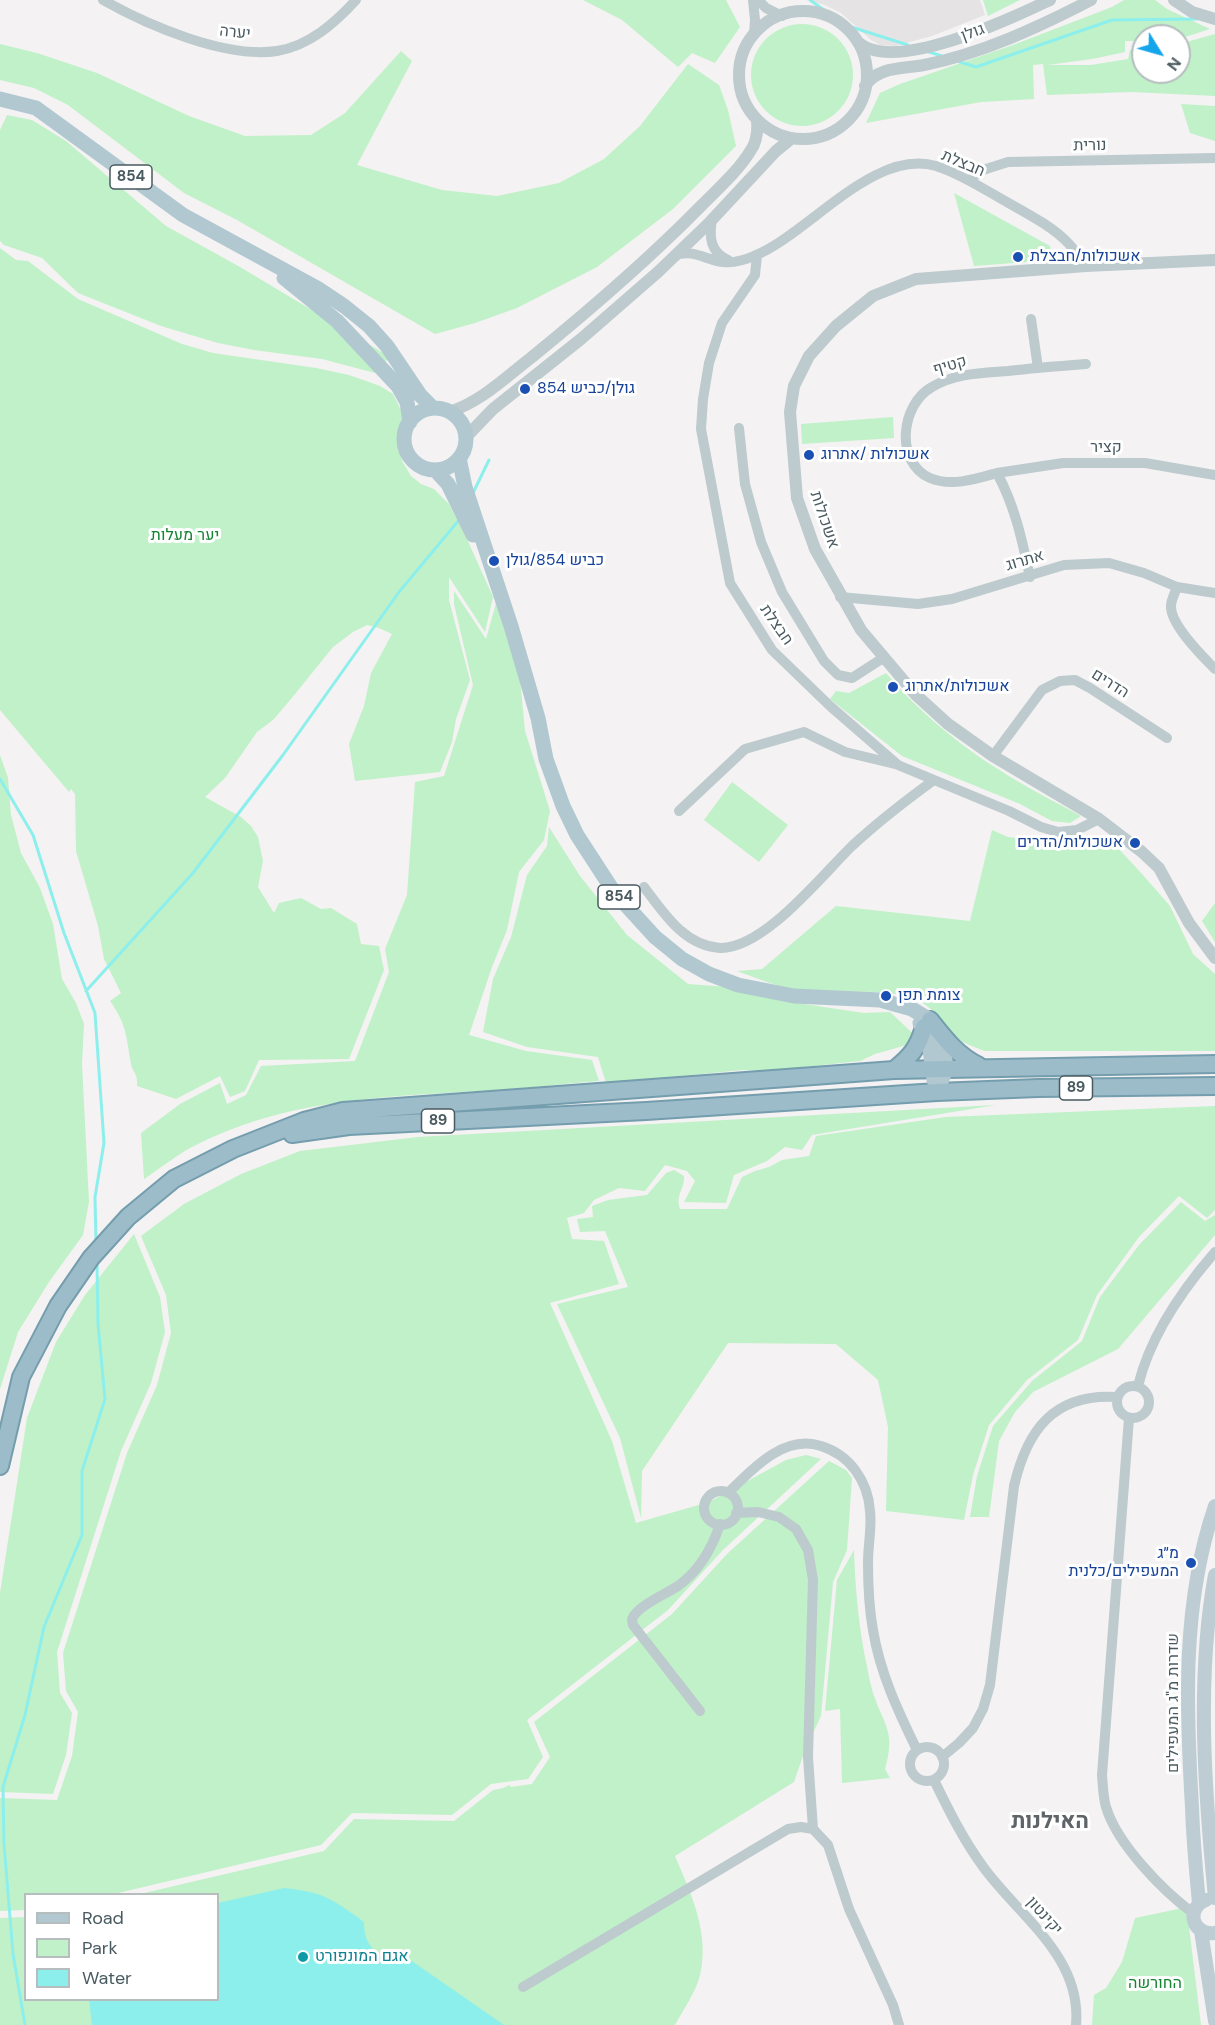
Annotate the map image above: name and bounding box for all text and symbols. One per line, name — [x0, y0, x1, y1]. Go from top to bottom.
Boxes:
street label: גולן — [959, 20, 987, 46]
street label: יערה — [218, 22, 252, 44]
north arrow — [1131, 24, 1191, 84]
text: N — [1162, 53, 1186, 75]
street label: נורית — [1073, 136, 1107, 156]
street label: חבצלת — [938, 146, 988, 182]
road number: 854 — [110, 165, 152, 189]
place label: אשכולות/חבצלת — [1030, 247, 1141, 267]
marker: אשכולות/חבצלת — [1011, 250, 1025, 264]
street label: קטיף — [931, 352, 969, 380]
place label: גולן/כביש 854 — [537, 379, 635, 399]
marker: גולן/כביש 854 — [518, 382, 532, 396]
street label: קציר — [1090, 438, 1122, 458]
place label: אשכולות /אתרוג — [821, 445, 930, 465]
marker: אשכולות /אתרוג — [802, 448, 816, 462]
street label: אשכולות — [805, 489, 843, 551]
park label: יער מעלות — [151, 526, 219, 546]
street label: אתרוג — [1004, 546, 1046, 576]
place label: כביש 854/גולן — [506, 551, 604, 571]
marker: כביש 854/גולן — [487, 554, 501, 568]
street label: חבצלת — [755, 601, 797, 649]
street label: הדרים — [1088, 665, 1132, 703]
place label: אשכולות/אתרוג — [905, 677, 1010, 697]
marker: אשכולות/אתרוג — [886, 680, 900, 694]
place label: אשכולות/הדרים — [1017, 833, 1123, 853]
marker: אשכולות/הדרים — [1128, 836, 1142, 850]
road number: 854 — [598, 885, 640, 909]
place label: צומת תפן — [898, 986, 960, 1006]
marker: צומת תפן — [879, 989, 893, 1003]
road number: 89 — [1060, 1076, 1092, 1100]
road number: 89 — [422, 1109, 454, 1133]
place label: מ״ג המעפילים/כלנית — [1068, 1544, 1179, 1582]
marker: מ״ג המעפילים/כלנית — [1184, 1556, 1198, 1570]
street label: שדרות מ"ג המעפילים — [1164, 1633, 1184, 1773]
district label: האילנות — [1011, 1809, 1089, 1835]
legend — [24, 1893, 219, 2001]
street label: יקינטון — [1022, 1893, 1066, 1939]
text: Road — [82, 1906, 124, 1930]
text: Park — [82, 1936, 118, 1960]
place label: אגם המונפורט — [315, 1947, 408, 1967]
marker: אגם המונפורט — [296, 1950, 310, 1964]
text: Water — [82, 1966, 132, 1990]
park label: החורשה — [1128, 1974, 1182, 1994]

